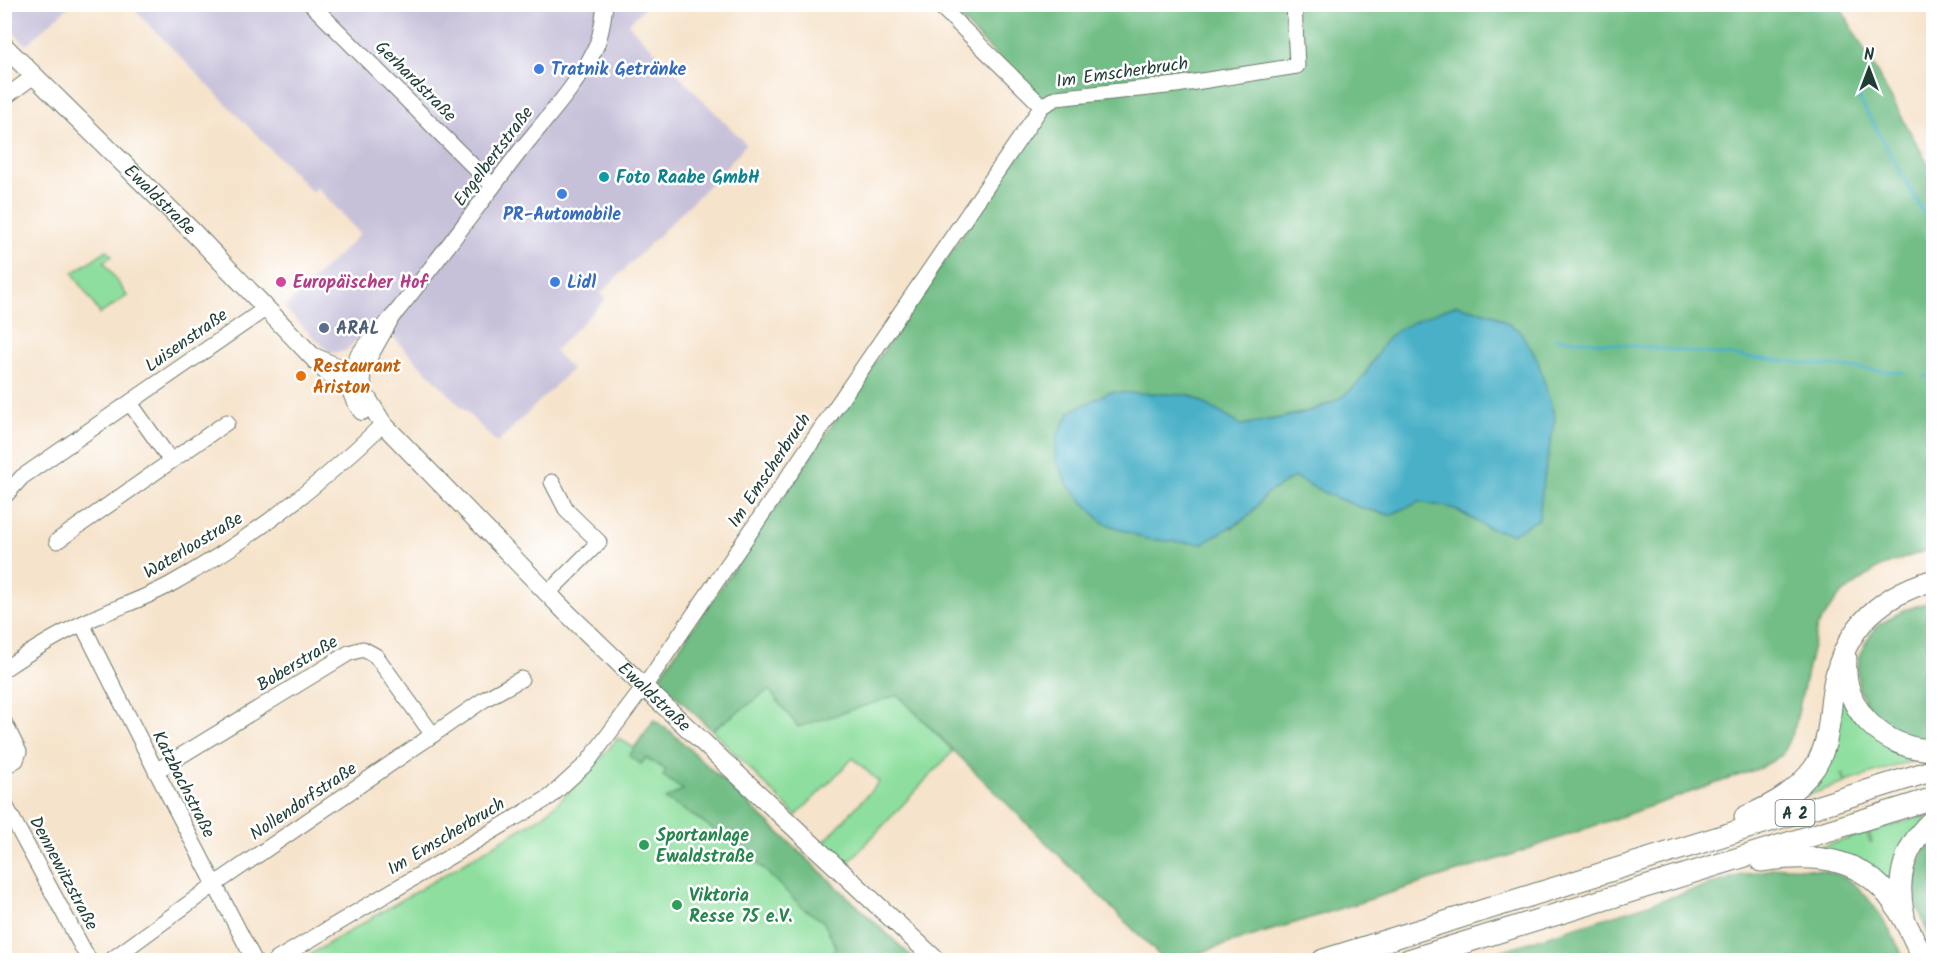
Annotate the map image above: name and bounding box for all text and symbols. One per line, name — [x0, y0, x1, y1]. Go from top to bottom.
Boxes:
street label: Gerhardstraße — [367, 34, 463, 130]
north arrow — [1839, 39, 1899, 99]
text: N — [1864, 43, 1874, 68]
street label: Im Emscherbruch — [1054, 50, 1190, 97]
place label: Tratnik Getränke — [551, 56, 686, 85]
marker: Tratnik Getränke — [532, 62, 546, 76]
street label: Engelbertstraße — [447, 101, 542, 213]
street label: Ewaldstraße — [116, 158, 202, 243]
place label: Foto Raabe GmbH — [616, 164, 760, 193]
marker: Foto Raabe GmbH — [597, 170, 611, 184]
marker: PR-Automobile — [555, 187, 569, 201]
place label: PR-Automobile — [503, 201, 621, 230]
place label: Europäischer Hof — [293, 269, 430, 298]
place label: Lidl — [567, 269, 596, 298]
marker: Europäischer Hof — [274, 275, 288, 289]
marker: Lidl — [548, 275, 562, 289]
street label: Luisenstraße — [139, 302, 234, 381]
place label: ARAL — [336, 315, 379, 344]
marker: ARAL — [317, 321, 331, 335]
place label: Restaurant Ariston — [313, 353, 402, 403]
marker: Restaurant Ariston — [294, 369, 308, 383]
street label: Im Emscherbruch — [721, 408, 819, 534]
street label: Waterloostraße — [138, 505, 249, 588]
street label: Boberstraße — [251, 628, 344, 700]
street label: Ewaldstraße — [610, 655, 697, 740]
street label: Katzbachstraße — [143, 726, 222, 843]
street label: Nollendorfstraße — [244, 755, 364, 849]
street label: Im Emscherbruch — [382, 791, 511, 884]
road number: A 2 — [1776, 800, 1814, 826]
street label: Dennewitzstraße — [20, 811, 105, 936]
place label: Sportanlage Ewaldstraße — [656, 822, 754, 872]
marker: Sportanlage Ewaldstraße — [637, 838, 651, 852]
place label: Viktoria Resse 75 e.V. — [689, 882, 793, 932]
marker: Viktoria Resse 75 e.V. — [670, 898, 684, 912]

